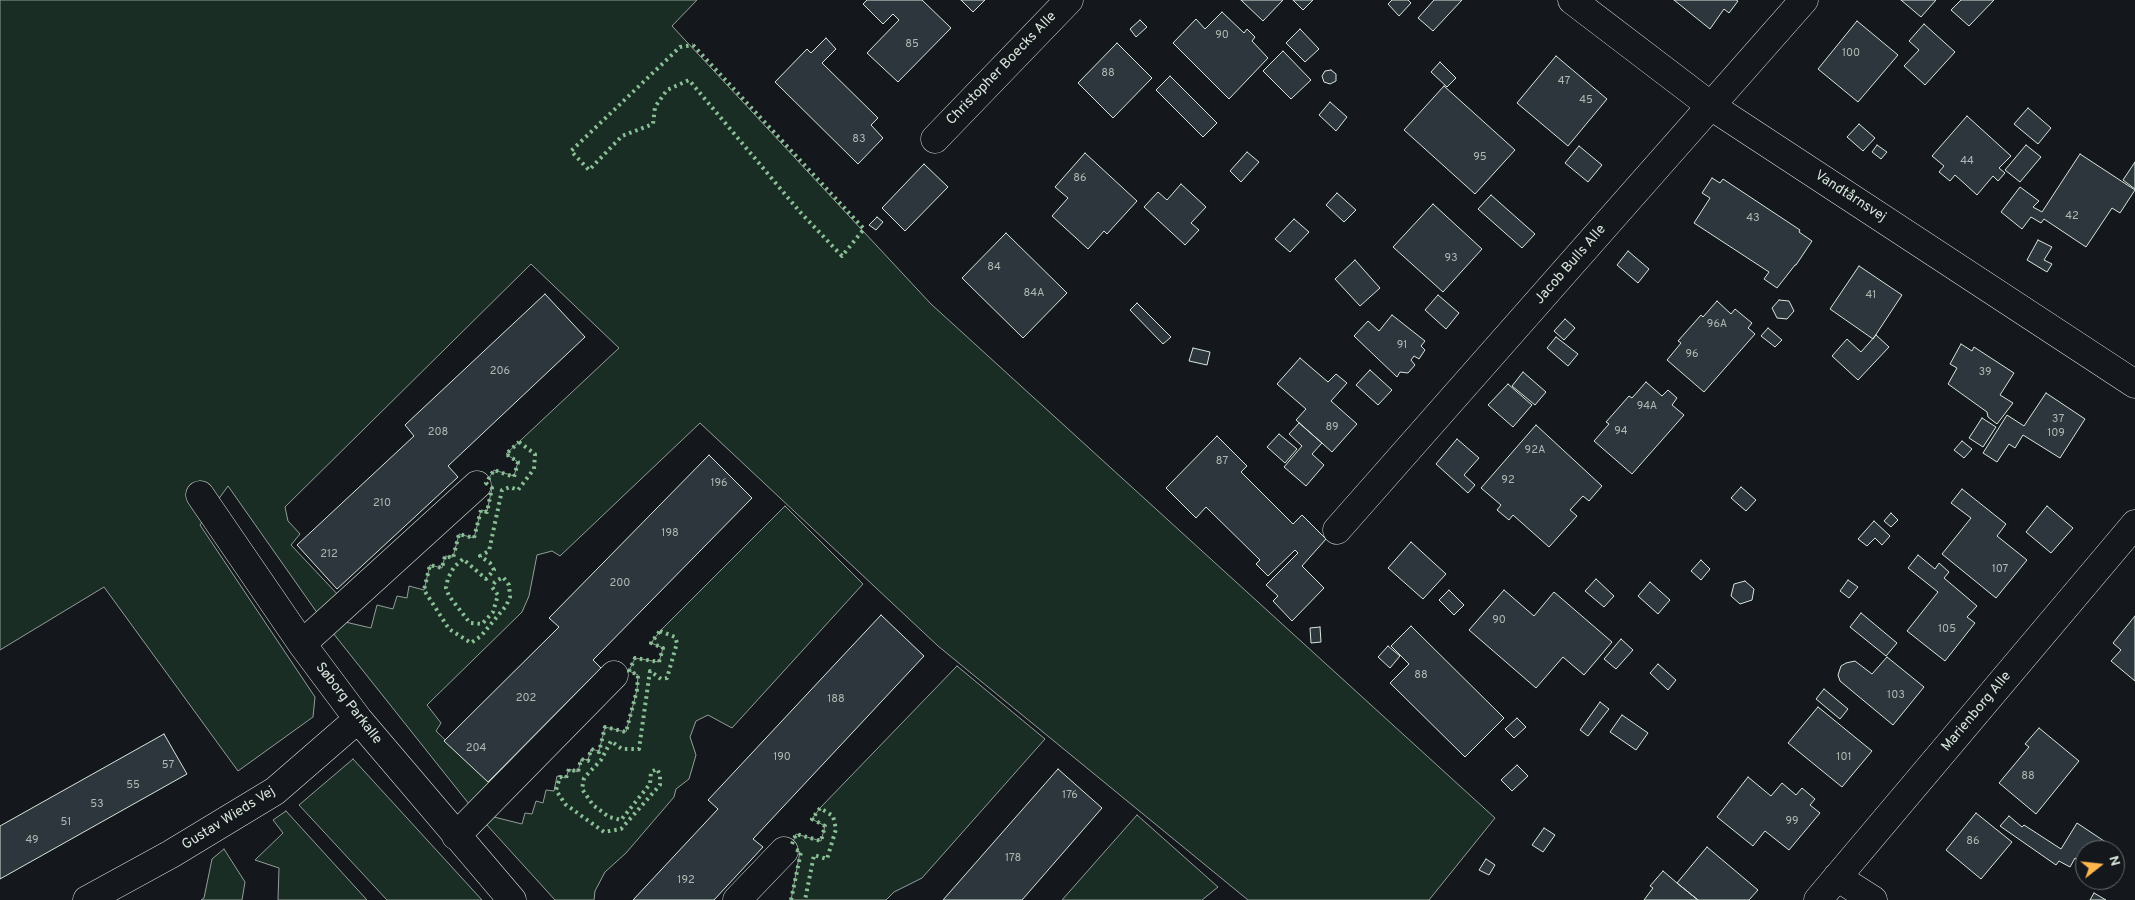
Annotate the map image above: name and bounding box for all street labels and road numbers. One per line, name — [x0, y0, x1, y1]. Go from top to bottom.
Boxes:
street label: Christopher Boecks Alle — [943, 9, 1061, 129]
street label: Vandtårnsvej — [1811, 168, 1889, 226]
street label: Jacob Bulls Alle — [1532, 222, 1610, 308]
street label: Søborg Parkalle — [311, 660, 385, 748]
street label: Marienborg Alle — [1939, 669, 2015, 755]
street label: Gustav Wieds Vej — [179, 784, 279, 854]

